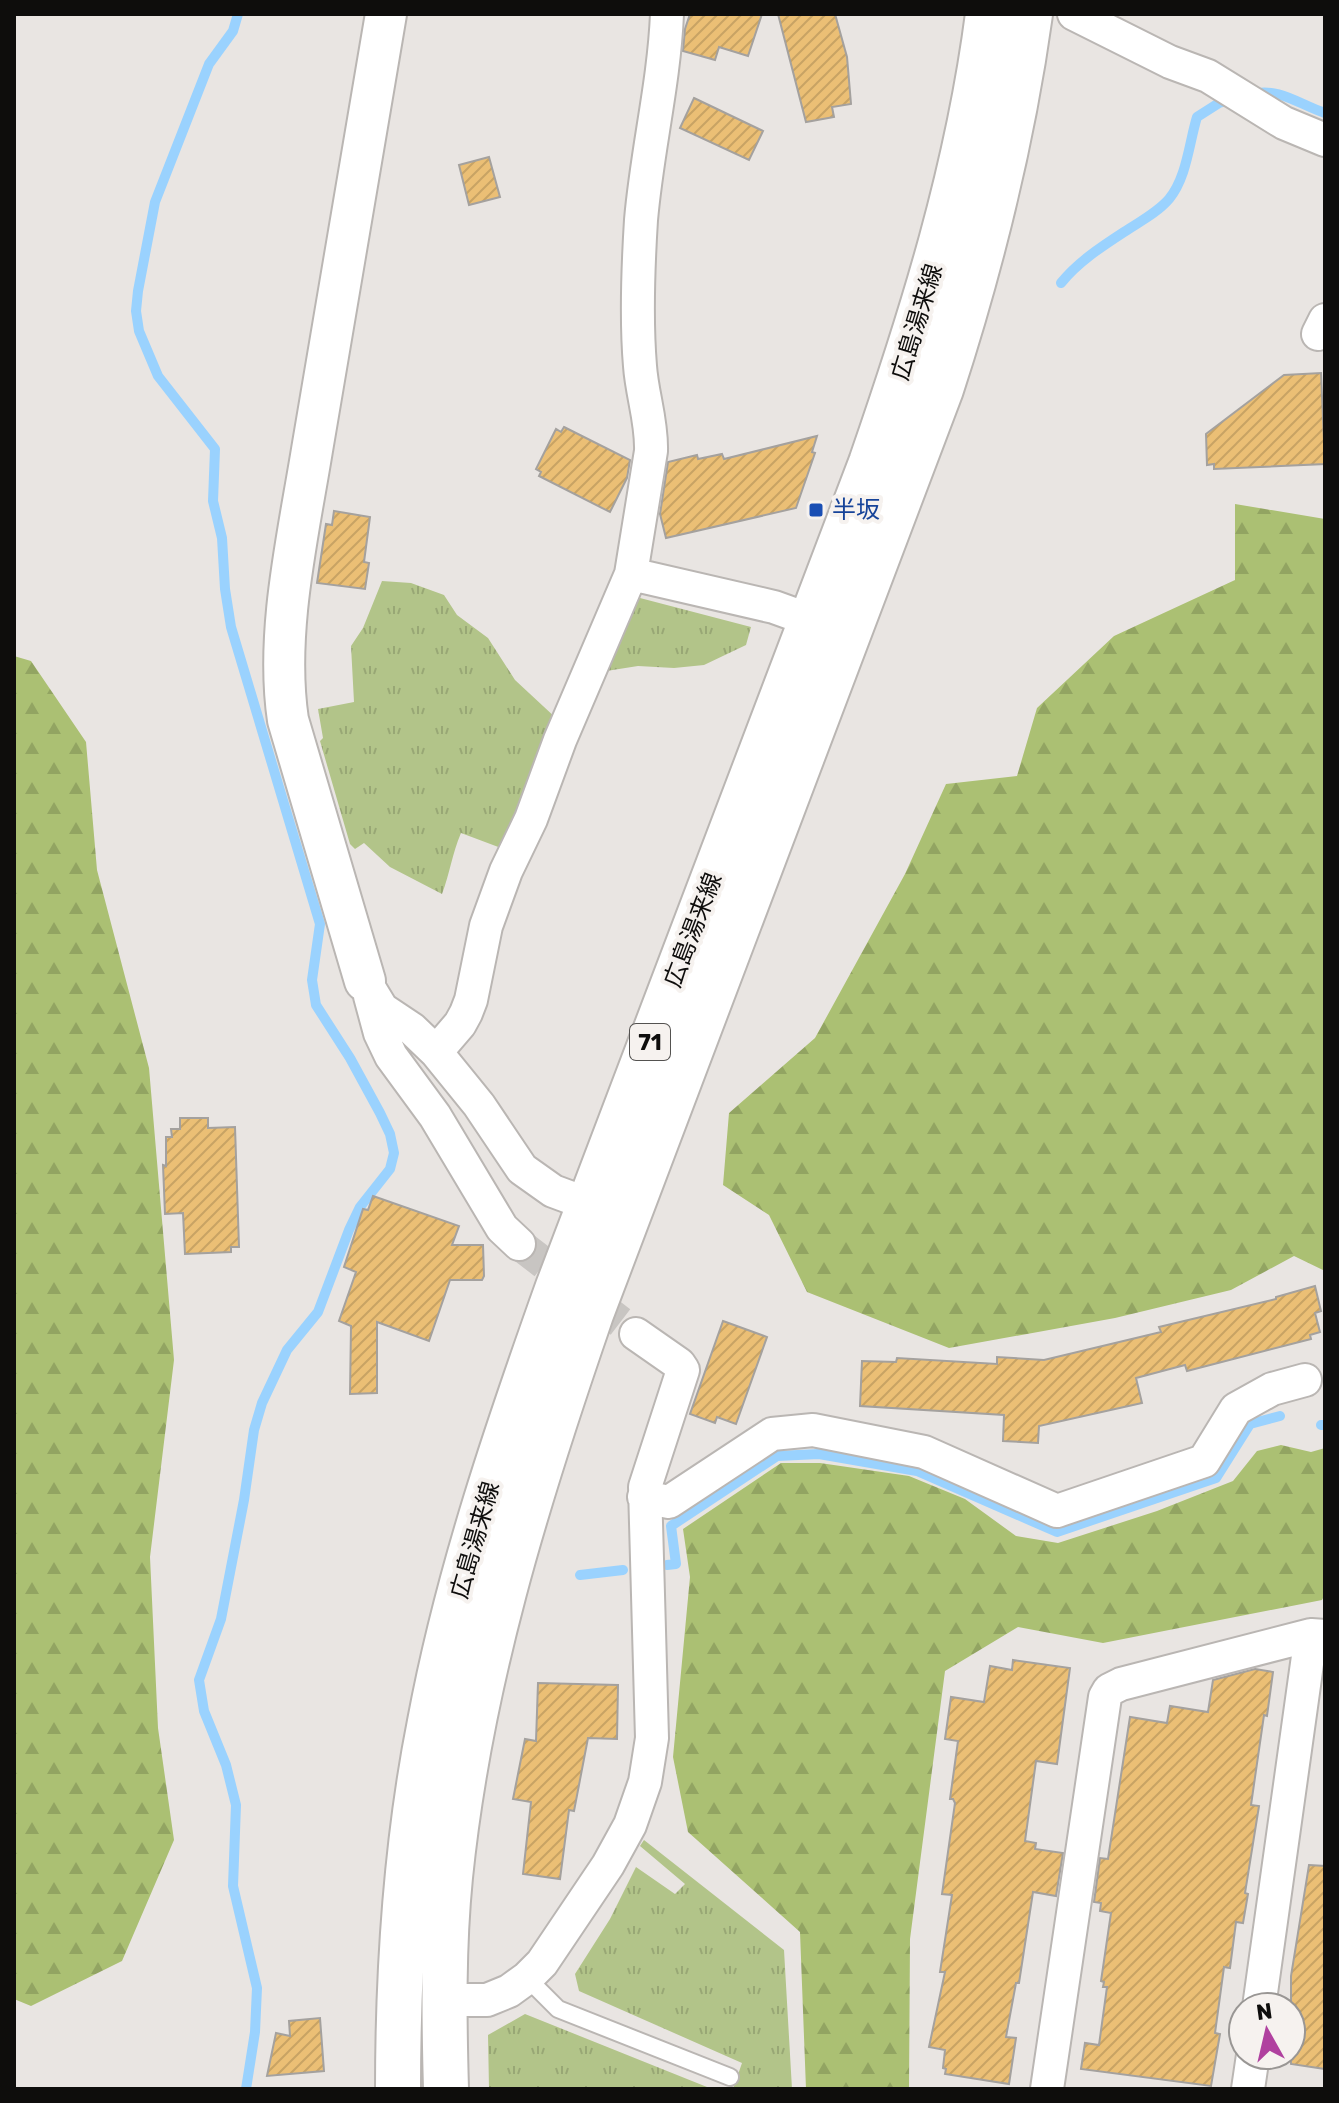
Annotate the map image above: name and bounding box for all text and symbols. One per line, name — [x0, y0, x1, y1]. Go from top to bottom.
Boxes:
street label: 広島湯来線 — [886, 261, 948, 383]
place label: 半坂 — [832, 496, 880, 524]
marker: 半坂 — [807, 501, 825, 519]
street label: 広島湯来線 — [658, 869, 728, 991]
road number: 71 — [630, 1024, 670, 1060]
street label: 広島湯来線 — [445, 1478, 505, 1602]
north arrow — [1227, 1991, 1307, 2071]
text: N — [1255, 1997, 1274, 2026]

